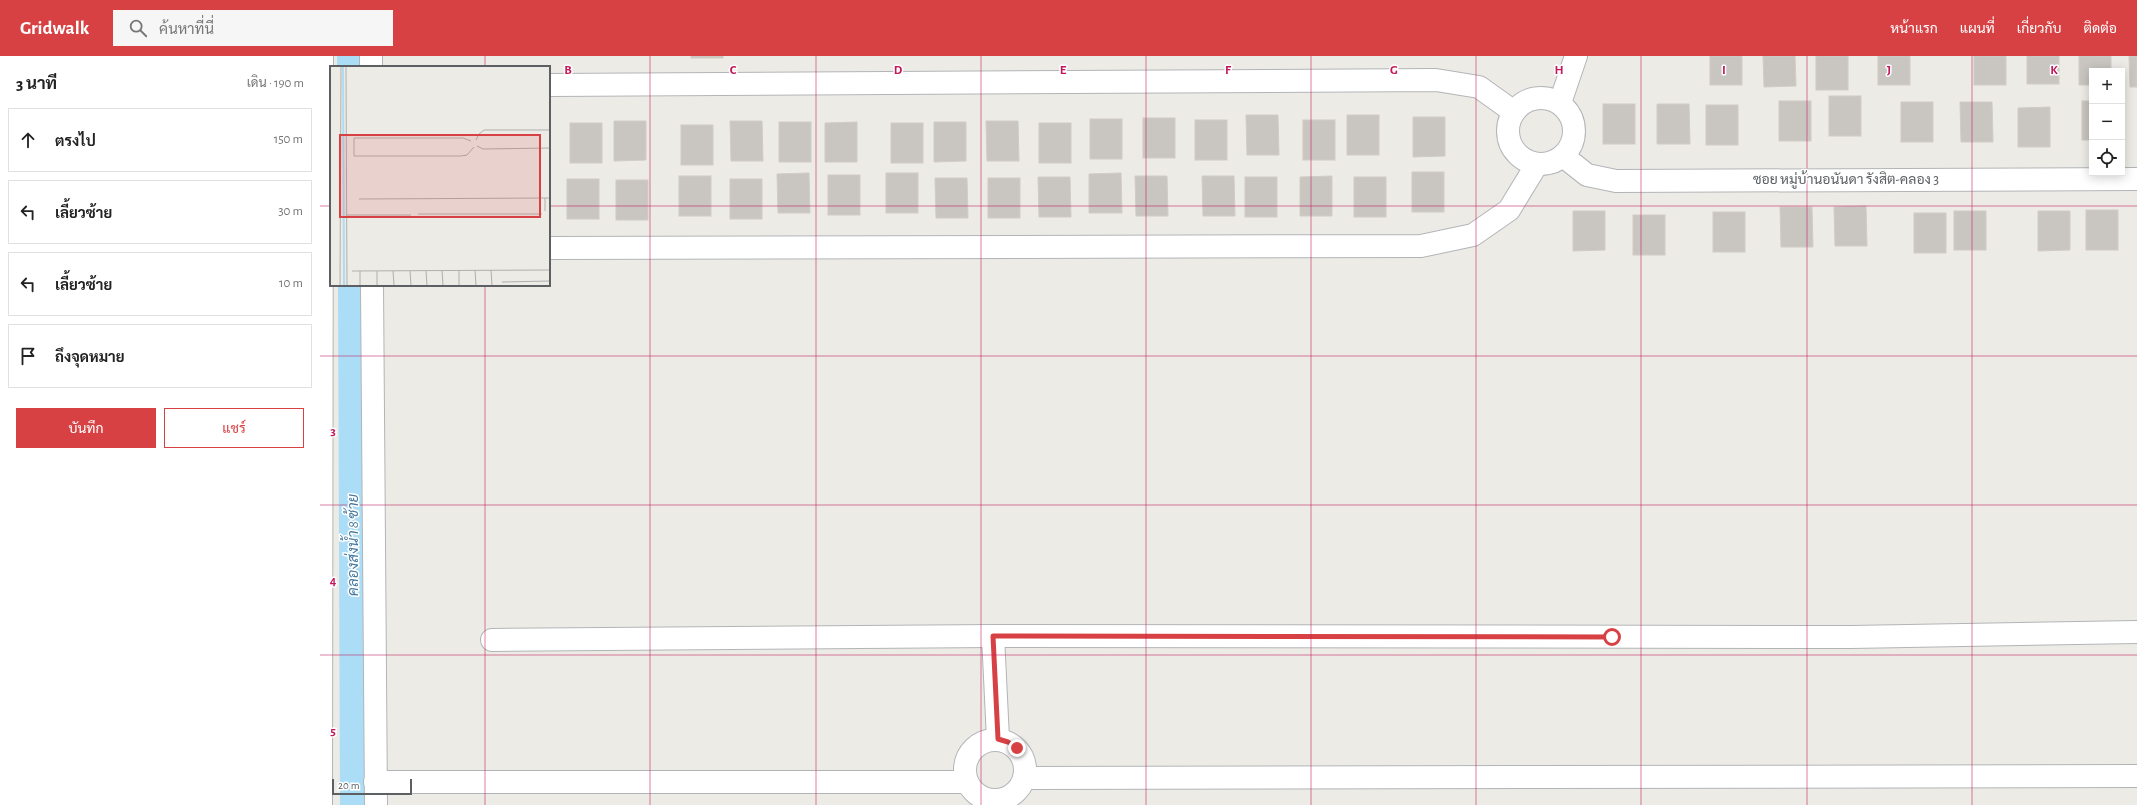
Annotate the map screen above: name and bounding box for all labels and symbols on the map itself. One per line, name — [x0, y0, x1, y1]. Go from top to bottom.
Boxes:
text: B — [564, 64, 572, 77]
text: C — [730, 64, 737, 77]
text: D — [894, 64, 903, 77]
text: E — [1060, 64, 1067, 77]
text: F — [1225, 64, 1232, 77]
text: G — [1390, 64, 1398, 77]
text: H — [1554, 64, 1564, 77]
text: I — [1722, 64, 1726, 77]
text: J — [1887, 64, 1891, 77]
text: K — [2050, 64, 2058, 77]
inset map — [330, 66, 550, 286]
street label: ซอย หมู่บ้านอนันดา รังสิต-คลอง 3 — [1753, 170, 1939, 189]
text: 3 — [330, 425, 336, 438]
water label: คลองส่งน้ำ 8 ซ้าย — [340, 493, 361, 596]
text: 4 — [330, 575, 337, 588]
route start — [1603, 628, 1621, 646]
text: 5 — [330, 725, 336, 738]
route end — [1008, 739, 1026, 757]
scale bar — [332, 777, 412, 796]

